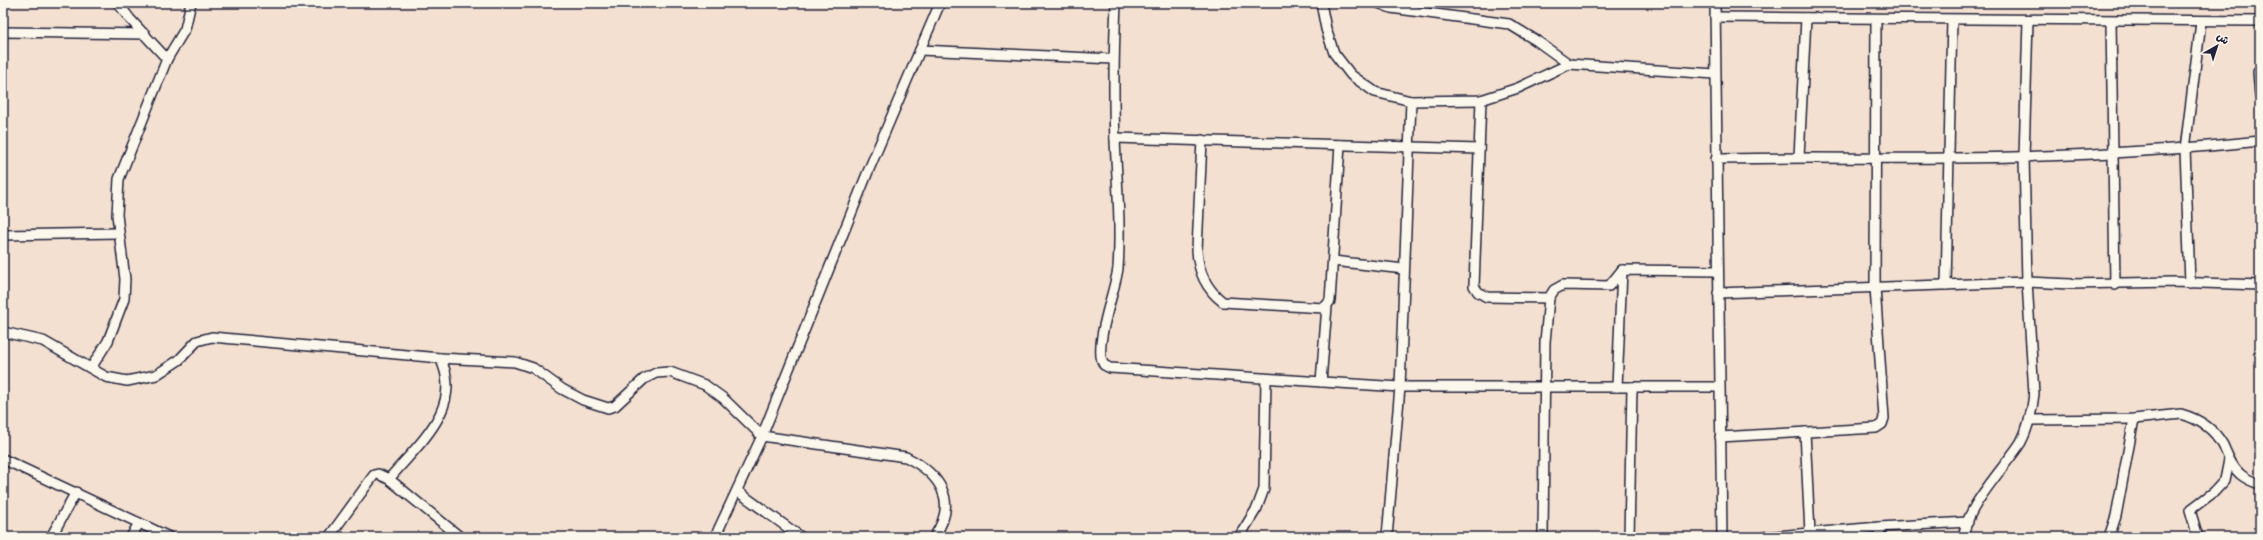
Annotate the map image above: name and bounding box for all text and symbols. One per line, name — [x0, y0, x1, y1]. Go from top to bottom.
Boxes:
north arrow — [2197, 26, 2237, 66]
text: ش — [2214, 29, 2232, 47]

